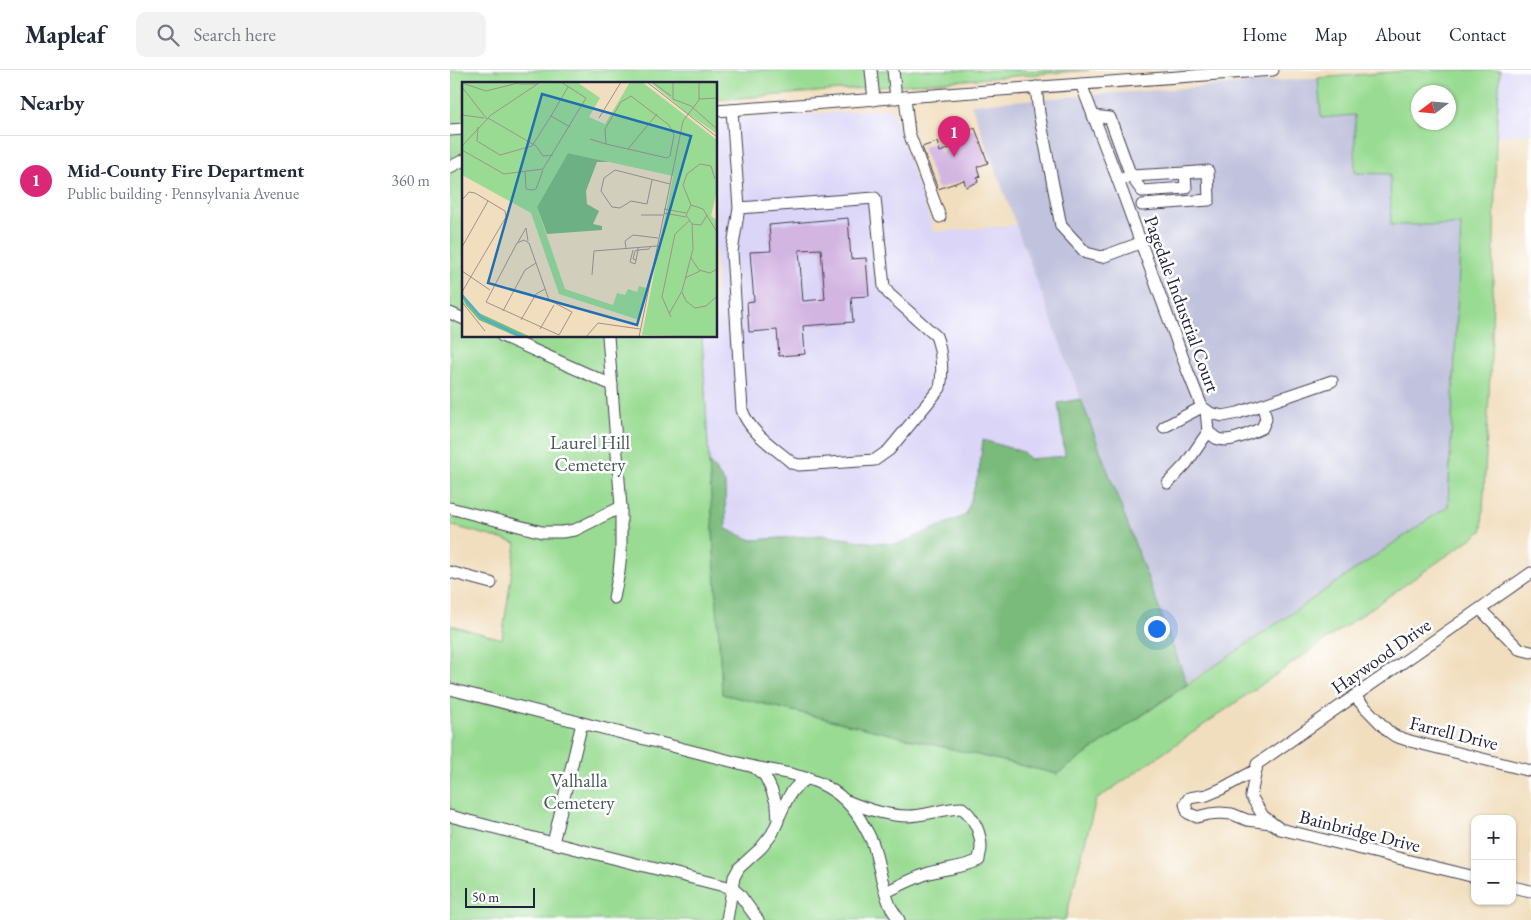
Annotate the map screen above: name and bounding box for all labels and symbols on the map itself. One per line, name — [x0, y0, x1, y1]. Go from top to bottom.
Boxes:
inset map — [462, 82, 718, 338]
north arrow — [1411, 85, 1456, 130]
pin: 1 — [938, 116, 970, 157]
street label: Pagedale Industrial Court — [1138, 212, 1226, 396]
park label: Laurel Hill Cemetery — [550, 430, 630, 477]
street label: Haywood Drive — [1326, 612, 1436, 700]
your location — [1144, 616, 1170, 642]
street label: Farrell Drive — [1407, 710, 1501, 756]
park label: Valhalla Cemetery — [543, 768, 615, 815]
street label: Bainbridge Drive — [1297, 804, 1423, 858]
scale bar — [465, 885, 535, 908]

